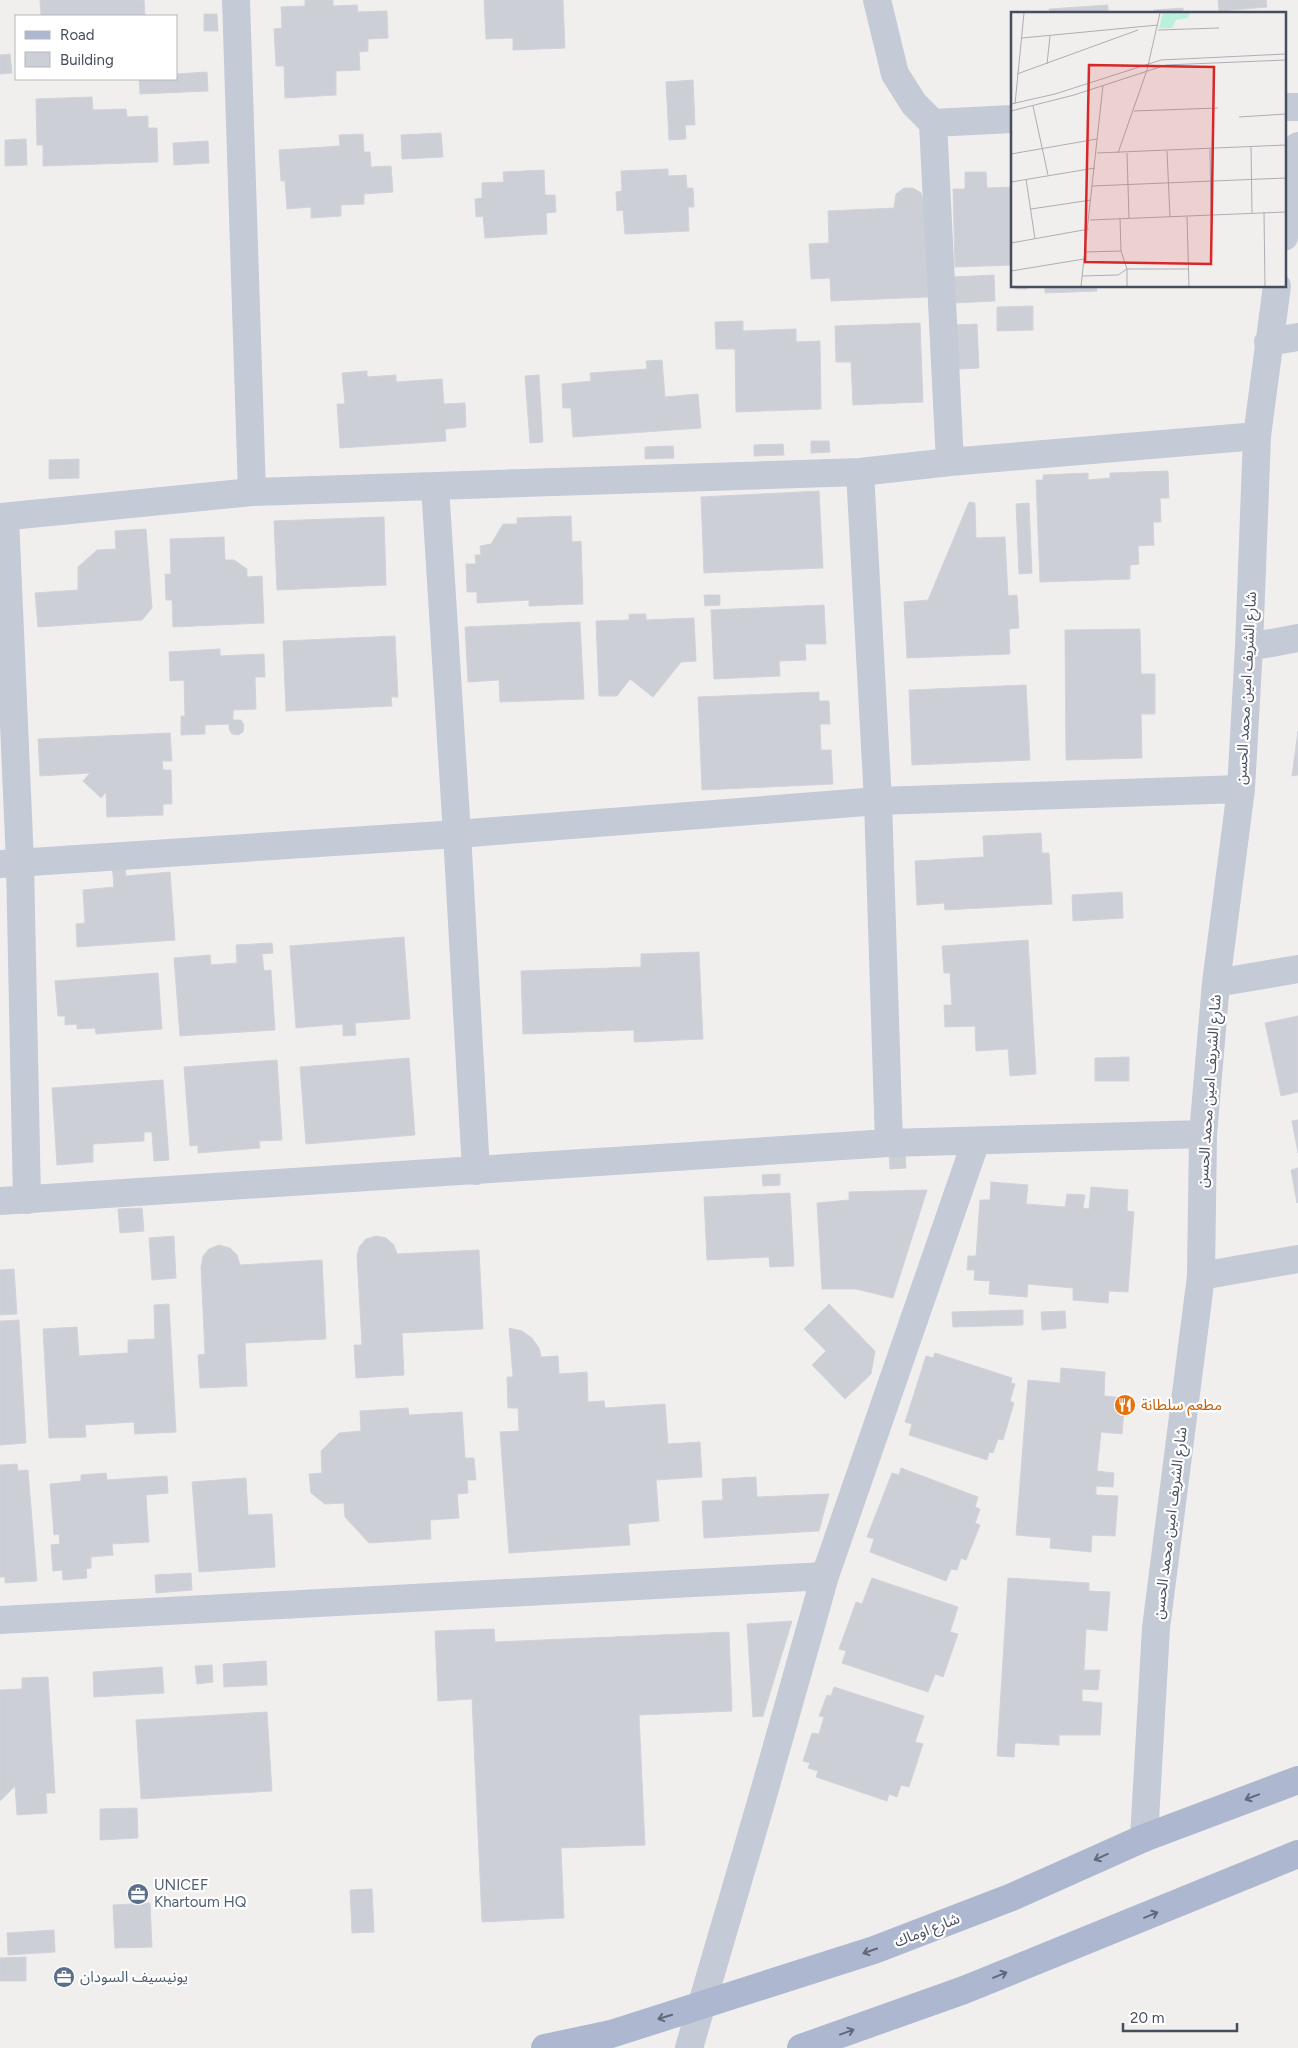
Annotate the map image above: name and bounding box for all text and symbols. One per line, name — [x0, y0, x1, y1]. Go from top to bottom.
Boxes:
inset map — [1011, 12, 1286, 288]
legend — [15, 15, 178, 80]
text: Road — [60, 26, 95, 44]
text: Building — [60, 51, 114, 69]
street label: شارع الشريف امين محمد الحسن — [1232, 591, 1263, 785]
street label: شارع الشريف امين محمد الحسن — [1193, 994, 1228, 1188]
restaurant icon: مطعم سلطانة — [1113, 1393, 1137, 1417]
place label: مطعم سلطانة — [1141, 1396, 1222, 1416]
street label: شارع الشريف امين محمد الحسن — [1149, 1426, 1194, 1621]
one-way arrow — [1245, 1793, 1260, 1802]
one-way arrow — [1094, 1853, 1109, 1862]
place label: UNICEF Khartoum HQ — [154, 1876, 246, 1911]
office icon: UNICEF Khartoum HQ — [126, 1882, 150, 1906]
street label: شارع اوماك — [892, 1909, 964, 1954]
one-way arrow — [1143, 1909, 1158, 1918]
one-way arrow — [863, 1947, 878, 1956]
office icon: يونيسيف السودان — [52, 1965, 76, 1989]
place label: يونيسيف السودان — [80, 1968, 188, 1986]
one-way arrow — [992, 1970, 1007, 1979]
scale bar — [1123, 2000, 1237, 2032]
text: 20 m — [1130, 2009, 1164, 2027]
one-way arrow — [658, 2013, 674, 2023]
one-way arrow — [839, 2027, 855, 2036]

